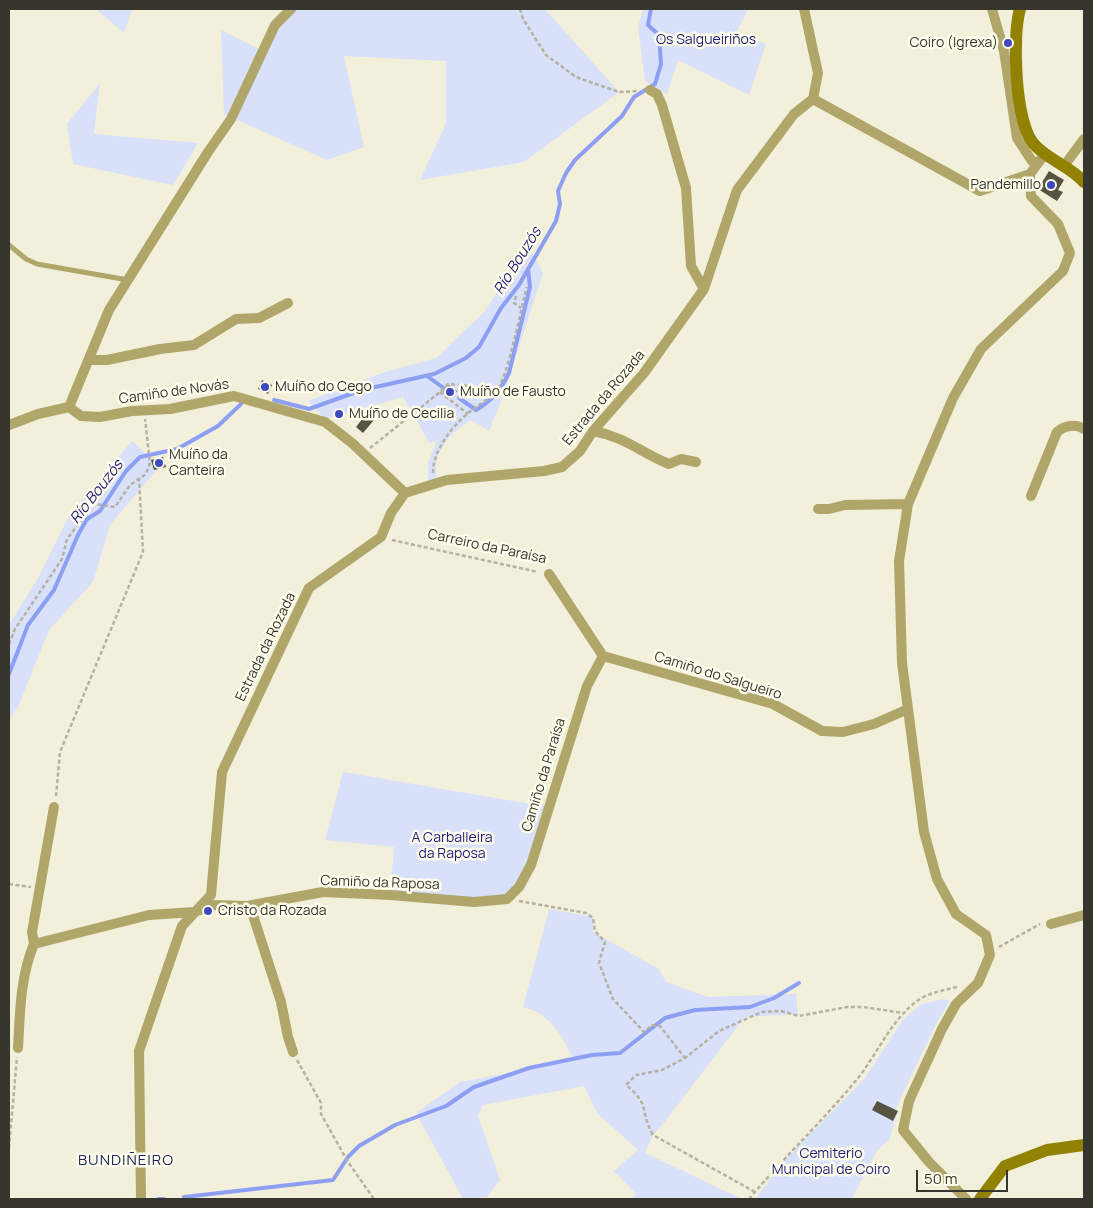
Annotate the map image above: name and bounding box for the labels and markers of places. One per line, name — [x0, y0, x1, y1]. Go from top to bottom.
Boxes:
place label: Coiro (Igrexa) — [910, 35, 998, 51]
marker: Coiro (Igrexa) — [1002, 37, 1014, 49]
place label: Pandemillo — [971, 177, 1041, 193]
marker: Pandemillo — [1045, 179, 1057, 191]
place label: Muíño do Cego — [275, 379, 372, 395]
marker: Muíño do Cego — [259, 381, 271, 393]
place label: Muíño de Fausto — [460, 384, 566, 400]
marker: Muíño de Fausto — [444, 386, 456, 398]
place label: Muíño de Cecilia — [349, 406, 454, 422]
marker: Muíño de Cecilia — [333, 408, 345, 420]
place label: Muíño da Canteira — [169, 447, 228, 480]
marker: Muíño da Canteira — [153, 457, 165, 469]
place label: Cristo da Rozada — [218, 903, 327, 919]
marker: Cristo da Rozada — [202, 905, 214, 917]

